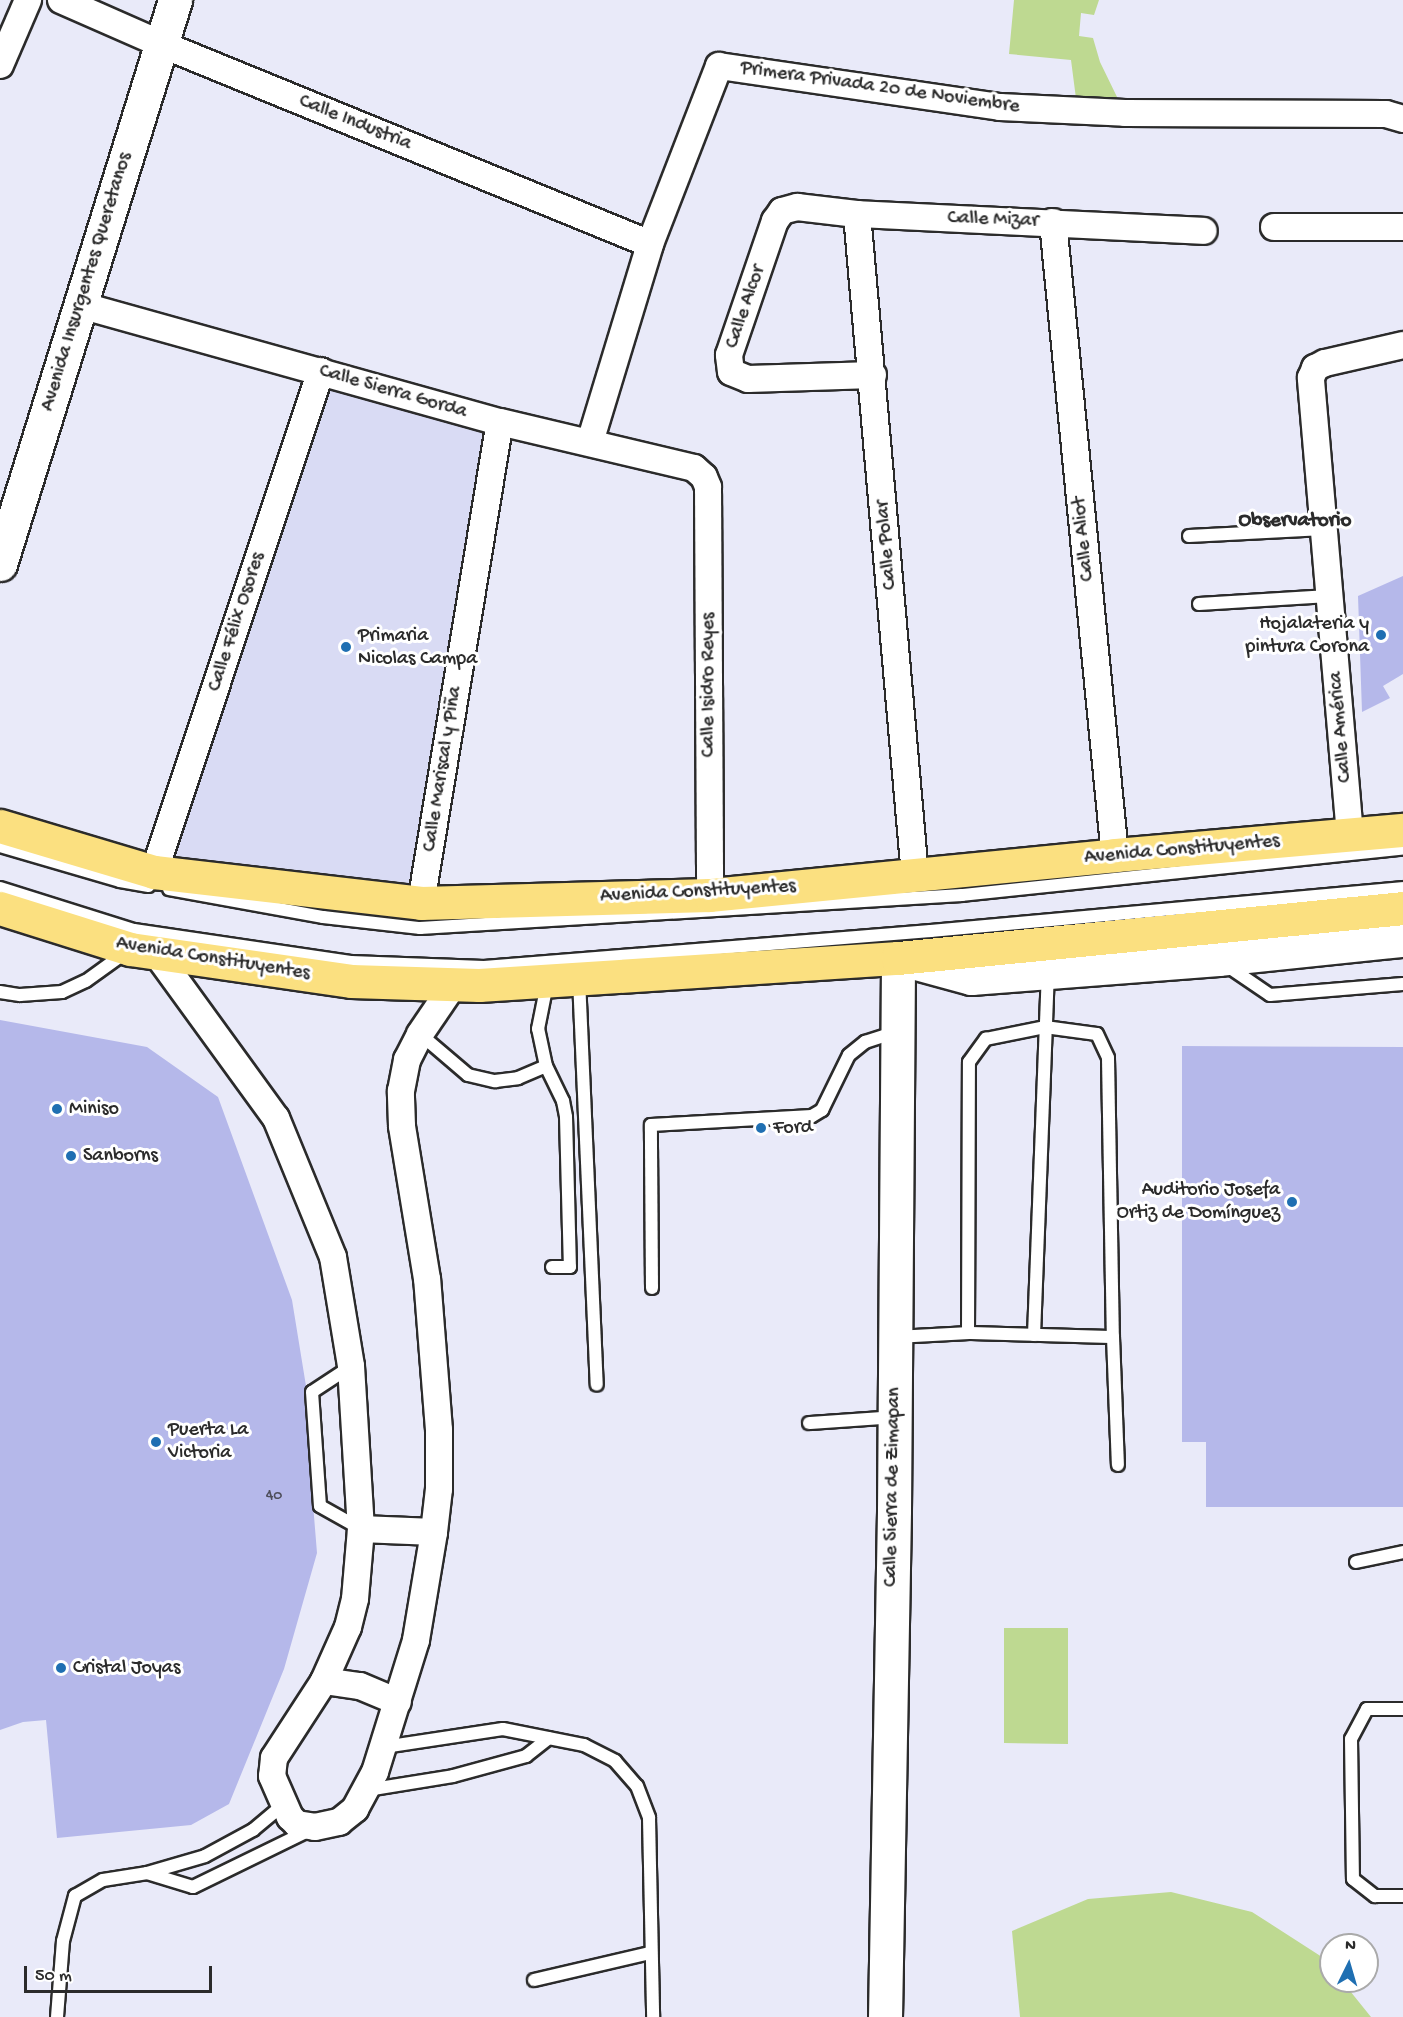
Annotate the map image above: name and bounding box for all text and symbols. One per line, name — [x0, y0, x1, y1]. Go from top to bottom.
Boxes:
street label: Primera Privada 20 de Noviembre — [739, 57, 1021, 119]
street label: Calle Industria — [295, 90, 415, 156]
street label: Avenida Insurgentes Queretanos — [36, 150, 138, 414]
street label: Calle Mizar — [947, 206, 1039, 234]
street label: Calle Alcor — [721, 262, 771, 352]
street label: Calle Sierra Gorda — [316, 359, 470, 425]
street label: Calle Aliot — [1068, 496, 1100, 582]
street label: Calle Polar — [871, 499, 903, 591]
district label: Observatorio — [1238, 509, 1352, 535]
street label: Calle Félix Osores — [203, 549, 271, 695]
place label: Hojalateria y pintura Corona — [1246, 612, 1369, 659]
street label: Calle Isidro Reyes — [697, 613, 721, 757]
place label: Primaria Nicolas Campa — [358, 624, 477, 671]
marker: Hojalateria y pintura Corona — [1374, 628, 1388, 642]
marker: Primaria Nicolas Campa — [339, 640, 353, 654]
street label: Calle América — [1324, 670, 1358, 784]
street label: Calle Mariscal y Piña — [418, 685, 468, 853]
street label: Avenida Constituyentes — [1083, 830, 1281, 870]
street label: Avenida Constituyentes — [600, 875, 796, 909]
street label: Avenida Constituyentes — [114, 932, 312, 986]
place label: Miniso — [69, 1097, 119, 1121]
marker: Miniso — [50, 1102, 64, 1116]
place label: Ford — [773, 1116, 812, 1140]
marker: Ford — [754, 1121, 768, 1135]
place label: Sanborns — [83, 1144, 158, 1168]
marker: Sanborns — [64, 1149, 78, 1163]
place label: Auditorio Josefa Ortiz de Domínguez — [1117, 1178, 1280, 1225]
marker: Auditorio Josefa Ortiz de Domínguez — [1285, 1195, 1299, 1209]
street label: Calle Sierra de Zimapan — [879, 1387, 907, 1587]
place label: Puerta La Victoria — [168, 1418, 248, 1465]
marker: Puerta La Victoria — [149, 1435, 163, 1449]
house number: 40 — [266, 1487, 282, 1507]
place label: Cristal Joyas — [73, 1656, 180, 1680]
marker: Cristal Joyas — [54, 1661, 68, 1675]
north arrow — [1319, 1933, 1379, 1993]
text: N — [1344, 1937, 1356, 1956]
scale bar — [27, 1954, 214, 1992]
text: 50 m — [35, 1966, 72, 1987]

